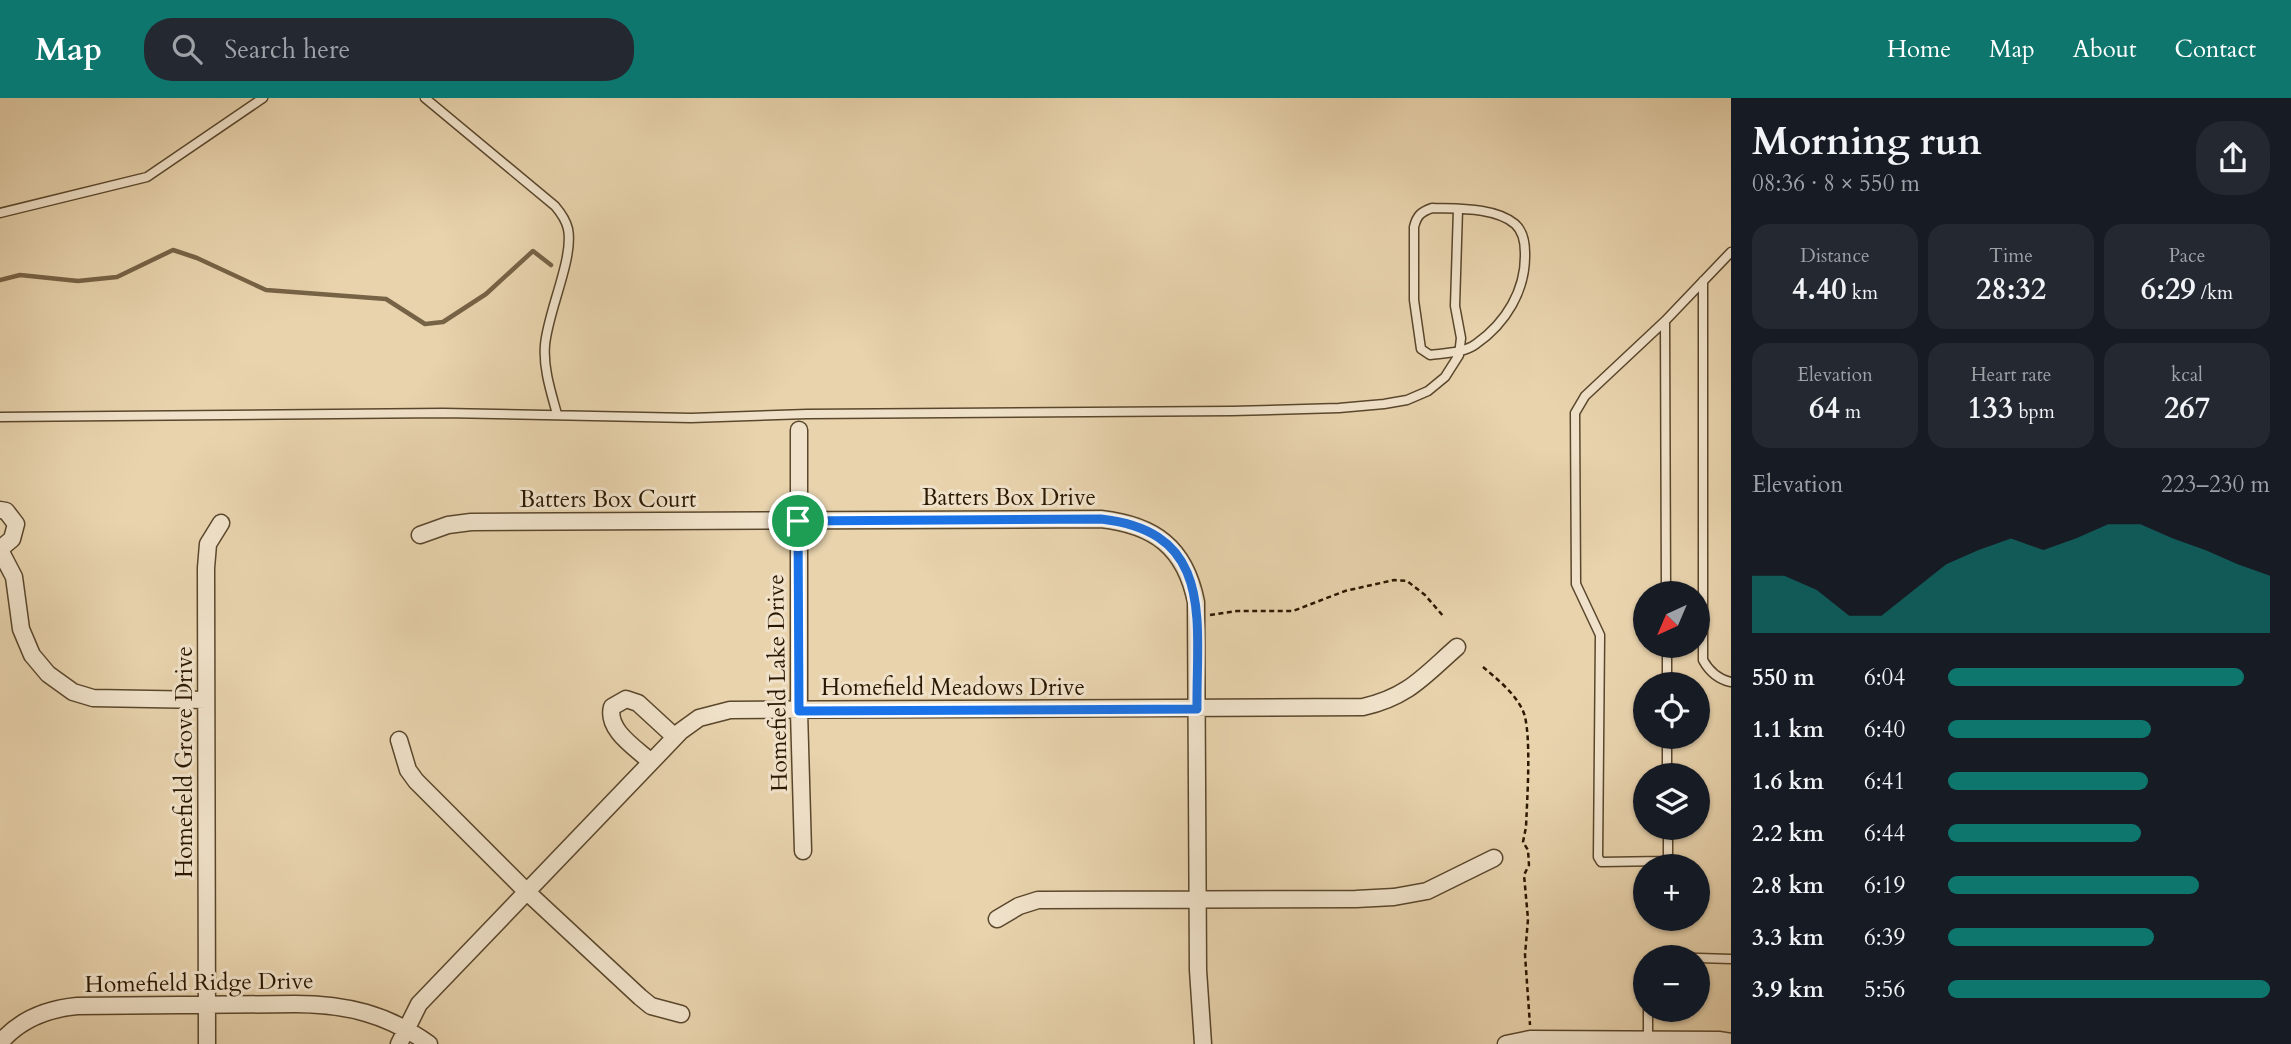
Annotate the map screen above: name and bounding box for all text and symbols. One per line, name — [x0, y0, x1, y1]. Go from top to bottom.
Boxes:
search box — [144, 18, 634, 81]
text: Map — [35, 27, 102, 72]
icon: search — [168, 30, 206, 68]
text: Search here — [224, 32, 350, 67]
text: Home — [1887, 33, 1951, 66]
text: Map — [1989, 33, 2035, 66]
text: About — [2073, 33, 2137, 66]
text: Contact — [2175, 33, 2256, 66]
text: Morning run — [1752, 116, 1982, 168]
button: share — [2196, 121, 2270, 195]
text: 08:36 · 8 × 550 m — [1752, 168, 1920, 199]
text: Distance — [1800, 243, 1870, 269]
text: Time — [1989, 243, 2033, 269]
text: Pace — [2169, 243, 2205, 269]
text: 4.40 — [1792, 269, 1847, 310]
text: 28:32 — [1976, 269, 2046, 310]
text: 6:29 — [2141, 269, 2196, 310]
text: km — [1847, 280, 1878, 306]
text: /km — [2196, 280, 2233, 306]
text: Elevation — [1797, 362, 1873, 388]
text: Heart rate — [1971, 362, 2051, 388]
text: kcal — [2171, 362, 2203, 388]
text: 64 — [1809, 388, 1840, 429]
text: 133 — [1967, 388, 2013, 429]
text: 267 — [2164, 388, 2210, 429]
text: m — [1840, 399, 1861, 425]
text: bpm — [2013, 399, 2055, 425]
text: Elevation — [1752, 469, 1843, 500]
text: 223–230 m — [2161, 469, 2270, 500]
street label: Batters Box Drive — [922, 482, 1096, 513]
street label: Batters Box Court — [520, 484, 696, 515]
pin — [768, 491, 828, 551]
icon: arrive — [779, 502, 817, 540]
street label: Homefield Lake Drive — [760, 574, 795, 792]
north arrow — [1633, 581, 1710, 658]
map controls — [1633, 581, 1710, 1022]
street label: Homefield Grove Drive — [169, 646, 200, 878]
text: 550 m — [1752, 662, 1815, 693]
text: 6:04 — [1864, 662, 1905, 693]
street label: Homefield Meadows Drive — [821, 672, 1085, 703]
button: locate — [1633, 672, 1710, 749]
text: 1.1 km — [1752, 714, 1824, 745]
text: 6:40 — [1864, 714, 1905, 745]
button: layers — [1633, 763, 1710, 840]
text: 1.6 km — [1752, 766, 1824, 797]
text: 6:41 — [1864, 766, 1905, 797]
text: 2.2 km — [1752, 818, 1824, 849]
text: 6:44 — [1864, 818, 1905, 849]
button: + — [1633, 854, 1710, 931]
text: 2.8 km — [1752, 870, 1824, 901]
text: 6:19 — [1864, 870, 1905, 901]
text: 3.3 km — [1752, 922, 1824, 953]
text: 6:39 — [1864, 922, 1905, 953]
button: − — [1633, 945, 1710, 1022]
street label: Homefield Ridge Drive — [84, 965, 314, 1000]
text: 3.9 km — [1752, 974, 1824, 1005]
text: 5:56 — [1864, 974, 1905, 1005]

